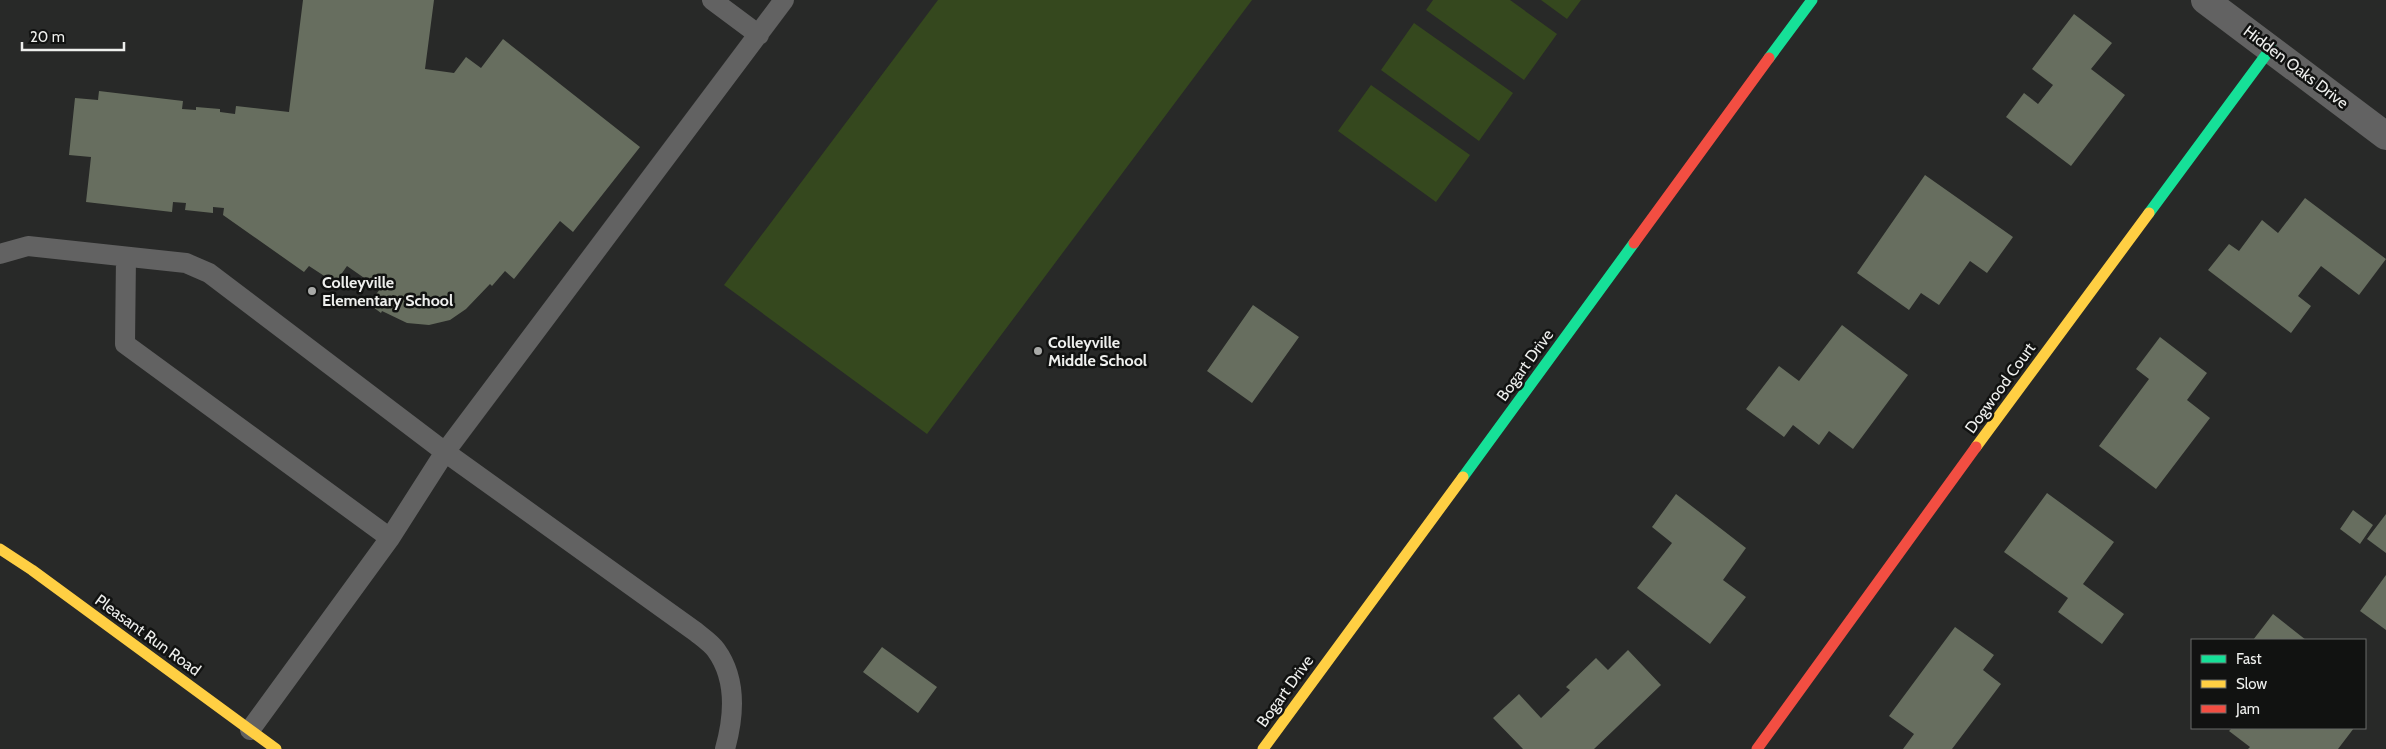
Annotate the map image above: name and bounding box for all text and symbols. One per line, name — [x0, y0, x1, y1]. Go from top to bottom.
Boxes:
scale bar — [22, 20, 125, 52]
street label: Hidden Oaks Drive — [2240, 21, 2352, 113]
text: 20 m — [30, 28, 65, 46]
place label: Colleyville Elementary School — [322, 273, 453, 310]
marker: Colleyville Elementary School — [306, 285, 318, 297]
street label: Bogart Drive — [1493, 325, 1557, 405]
place label: Colleyville Middle School — [1048, 333, 1147, 370]
street label: Dogwood Court — [1961, 339, 2040, 437]
marker: Colleyville Middle School — [1032, 345, 1044, 357]
street label: Pleasant Run Road — [92, 590, 204, 680]
legend — [2191, 639, 2366, 729]
text: Fast — [2236, 650, 2261, 668]
street label: Bogart Drive — [1253, 651, 1317, 731]
text: Slow — [2236, 675, 2267, 693]
text: Jam — [2235, 700, 2260, 718]

